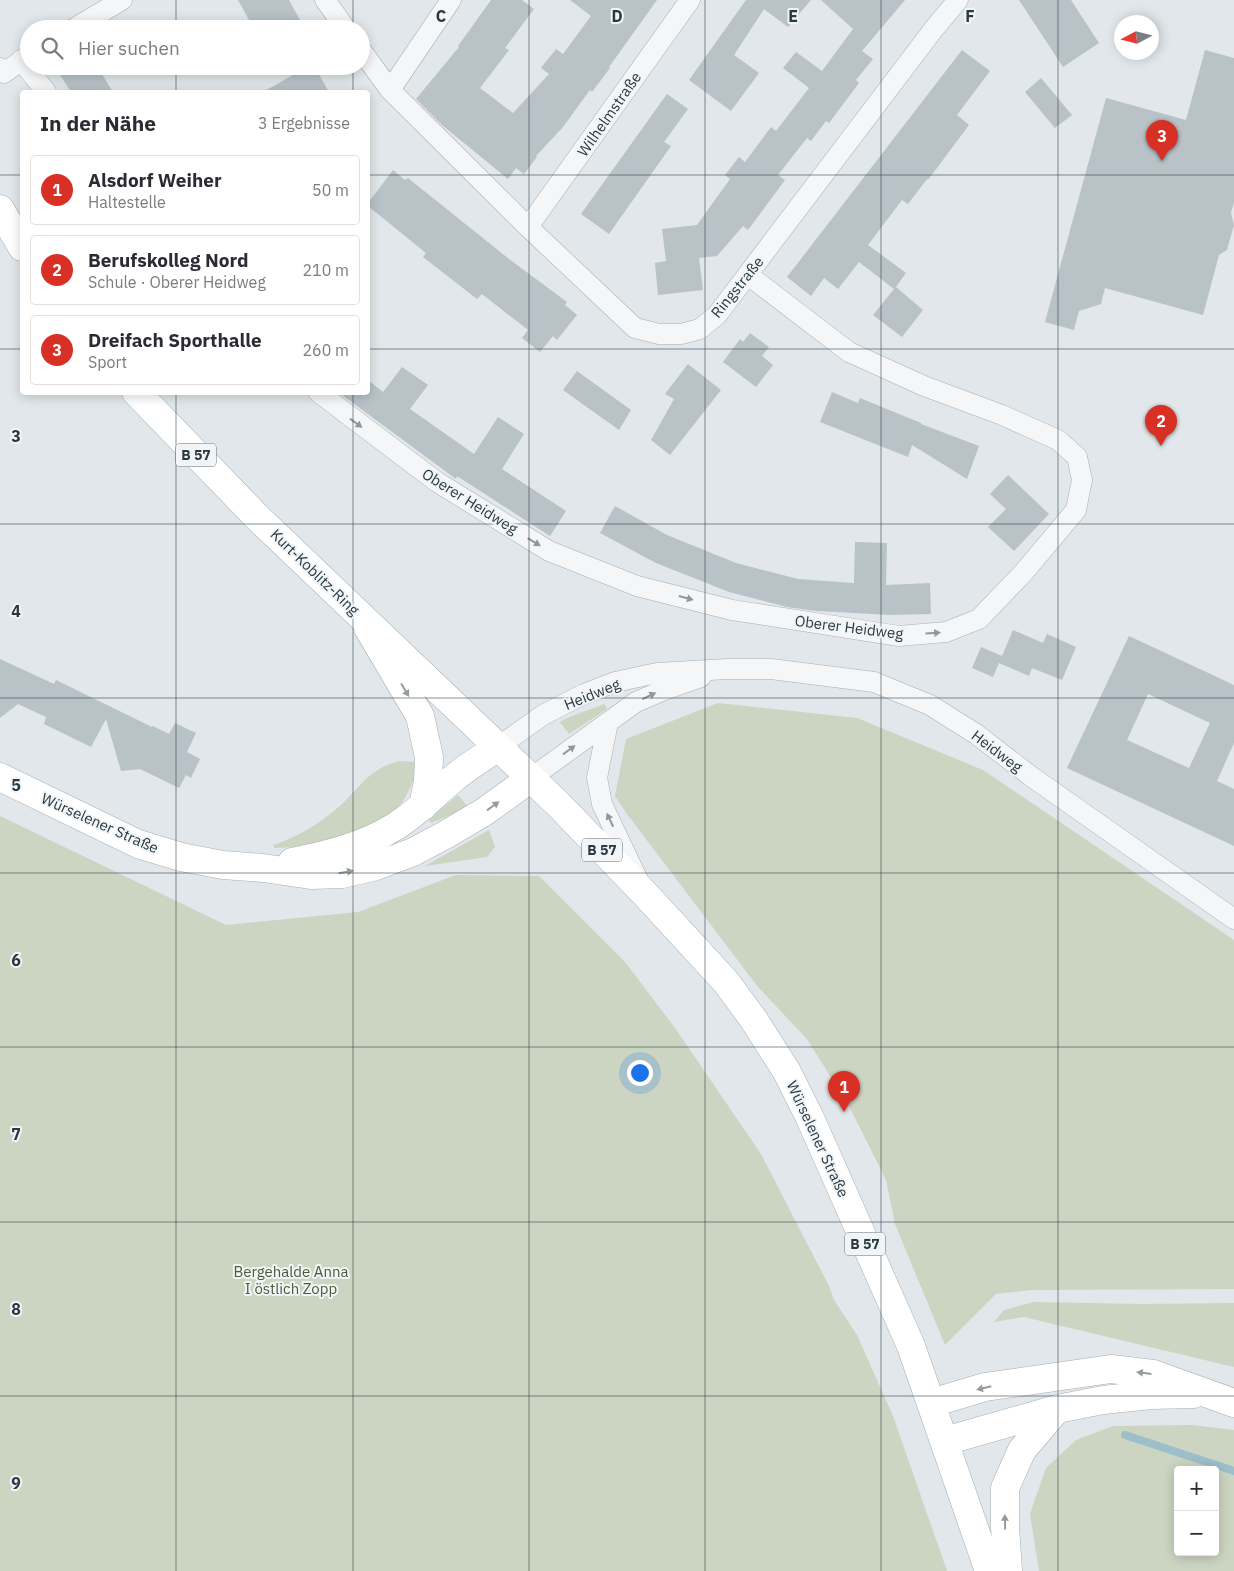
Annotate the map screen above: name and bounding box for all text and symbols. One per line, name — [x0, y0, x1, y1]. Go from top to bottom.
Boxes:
text: C — [436, 6, 446, 26]
text: D — [611, 6, 623, 26]
text: E — [788, 6, 798, 26]
text: F — [965, 6, 975, 26]
north arrow — [1114, 15, 1159, 60]
search box — [20, 20, 370, 75]
icon: search — [38, 34, 66, 62]
text: Hier suchen — [78, 36, 180, 60]
street label: Wilhelmstraße — [573, 68, 645, 160]
text: In der Nähe — [40, 109, 156, 137]
text: 3 Ergebnisse — [258, 113, 350, 133]
pin: 3 — [1146, 120, 1178, 161]
text: Alsdorf Weiher — [88, 168, 222, 192]
text: 1 — [52, 180, 62, 200]
text: 50 m — [312, 180, 349, 200]
text: Haltestelle — [88, 192, 166, 212]
text: Berufskolleg Nord — [88, 248, 249, 272]
street label: Ringstraße — [706, 252, 768, 322]
text: 2 — [52, 260, 62, 280]
text: 210 m — [302, 260, 349, 280]
text: Schule · Oberer Heidweg — [88, 272, 266, 292]
text: Dreifach Sporthalle — [88, 328, 262, 352]
text: 3 — [52, 340, 62, 360]
text: 260 m — [302, 340, 349, 360]
text: Sport — [88, 352, 127, 372]
pin: 2 — [1145, 405, 1177, 446]
one-way arrow — [349, 418, 363, 428]
text: 3 — [11, 426, 21, 446]
road number: B 57 — [176, 444, 216, 466]
street label: Oberer Heidweg — [419, 464, 521, 538]
street label: Kurt-Koblitz-Ring — [267, 525, 363, 619]
one-way arrow — [528, 537, 541, 547]
one-way arrow — [679, 595, 694, 603]
text: 4 — [11, 601, 21, 621]
street label: Oberer Heidweg — [794, 611, 904, 643]
one-way arrow — [925, 629, 941, 637]
street label: Heidweg — [561, 674, 623, 714]
one-way arrow — [401, 684, 410, 697]
one-way arrow — [642, 692, 656, 700]
street label: Heidweg — [968, 726, 1026, 776]
one-way arrow — [562, 745, 576, 755]
text: 5 — [11, 775, 21, 795]
street label: Würselener Straße — [38, 789, 162, 857]
one-way arrow — [486, 800, 499, 811]
one-way arrow — [605, 813, 613, 827]
road number: B 57 — [582, 838, 622, 862]
one-way arrow — [339, 868, 355, 876]
text: 6 — [11, 950, 21, 970]
your location — [627, 1060, 653, 1086]
pin: 1 — [828, 1071, 860, 1112]
street label: Würselener Straße — [783, 1078, 853, 1200]
text: 7 — [11, 1124, 21, 1144]
road number: B 57 — [845, 1232, 885, 1256]
park label: Bergehalde Anna I östlich Zopp — [233, 1262, 349, 1298]
text: 8 — [11, 1299, 21, 1319]
one-way arrow — [1136, 1369, 1152, 1377]
one-way arrow — [976, 1384, 991, 1392]
map controls — [1174, 1466, 1219, 1556]
button: + — [1174, 1466, 1219, 1511]
text: 9 — [11, 1473, 21, 1493]
button: − — [1174, 1511, 1219, 1556]
one-way arrow — [1001, 1514, 1009, 1530]

